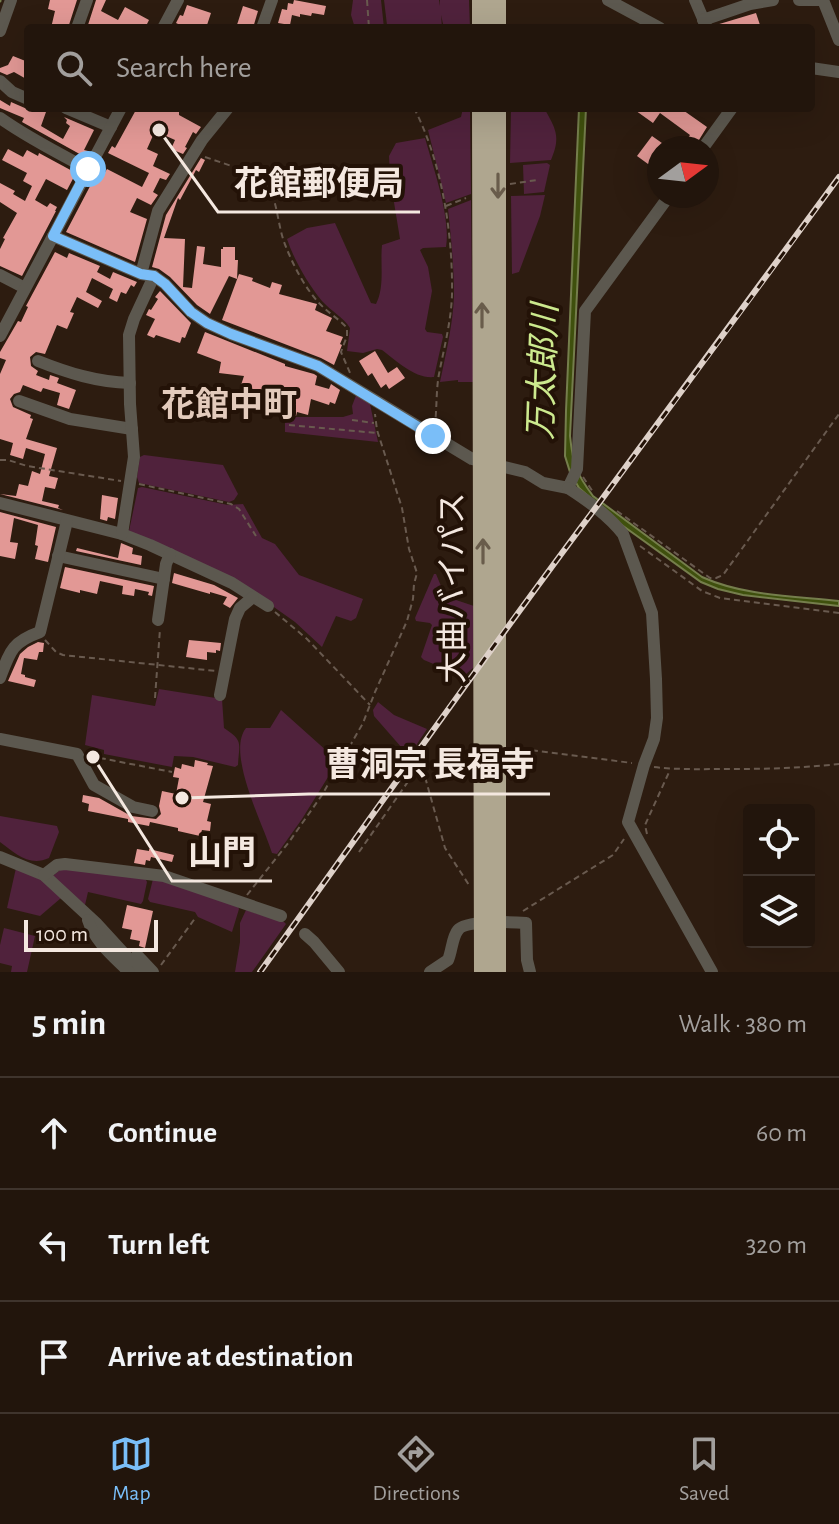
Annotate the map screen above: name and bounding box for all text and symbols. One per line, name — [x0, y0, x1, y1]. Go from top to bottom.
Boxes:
search box — [24, 24, 815, 112]
icon: search — [52, 46, 96, 90]
text: Search here — [116, 53, 252, 83]
north arrow — [647, 136, 719, 208]
route start — [70, 151, 106, 187]
callout: 花館郵便局 — [218, 154, 420, 212]
text: 花館郵便局 — [234, 166, 404, 202]
one-way arrow — [490, 172, 505, 199]
water label: 万太郎川 — [523, 300, 563, 441]
one-way arrow — [474, 302, 490, 329]
district label: 花館中町 — [161, 387, 297, 423]
route end — [415, 418, 451, 454]
street label: 大曲バイパス — [436, 492, 469, 684]
one-way arrow — [475, 538, 491, 565]
callout: 曹洞宗 長福寺 — [309, 736, 550, 794]
text: 曹洞宗 長福寺 — [325, 746, 535, 783]
map controls — [743, 804, 815, 948]
button: locate — [743, 804, 815, 876]
callout: 山門 — [172, 823, 272, 881]
text: 山門 — [188, 835, 256, 871]
button: layers — [743, 876, 815, 948]
scale bar — [24, 916, 158, 952]
text: 100 m — [36, 923, 88, 945]
text: 5 min — [32, 1007, 106, 1041]
text: Walk · 380 m — [679, 1011, 807, 1037]
icon: ahead — [32, 1111, 76, 1155]
text: Continue — [108, 1118, 217, 1148]
text: 60 m — [756, 1120, 807, 1146]
icon: left — [32, 1223, 76, 1267]
text: Turn left — [108, 1230, 209, 1260]
text: 320 m — [746, 1232, 807, 1258]
icon: arrive — [32, 1335, 76, 1379]
text: Arrive at destination — [108, 1342, 354, 1372]
tab: Map — [109, 1432, 153, 1506]
tab: Directions — [372, 1432, 460, 1506]
tab: Saved — [679, 1432, 729, 1506]

